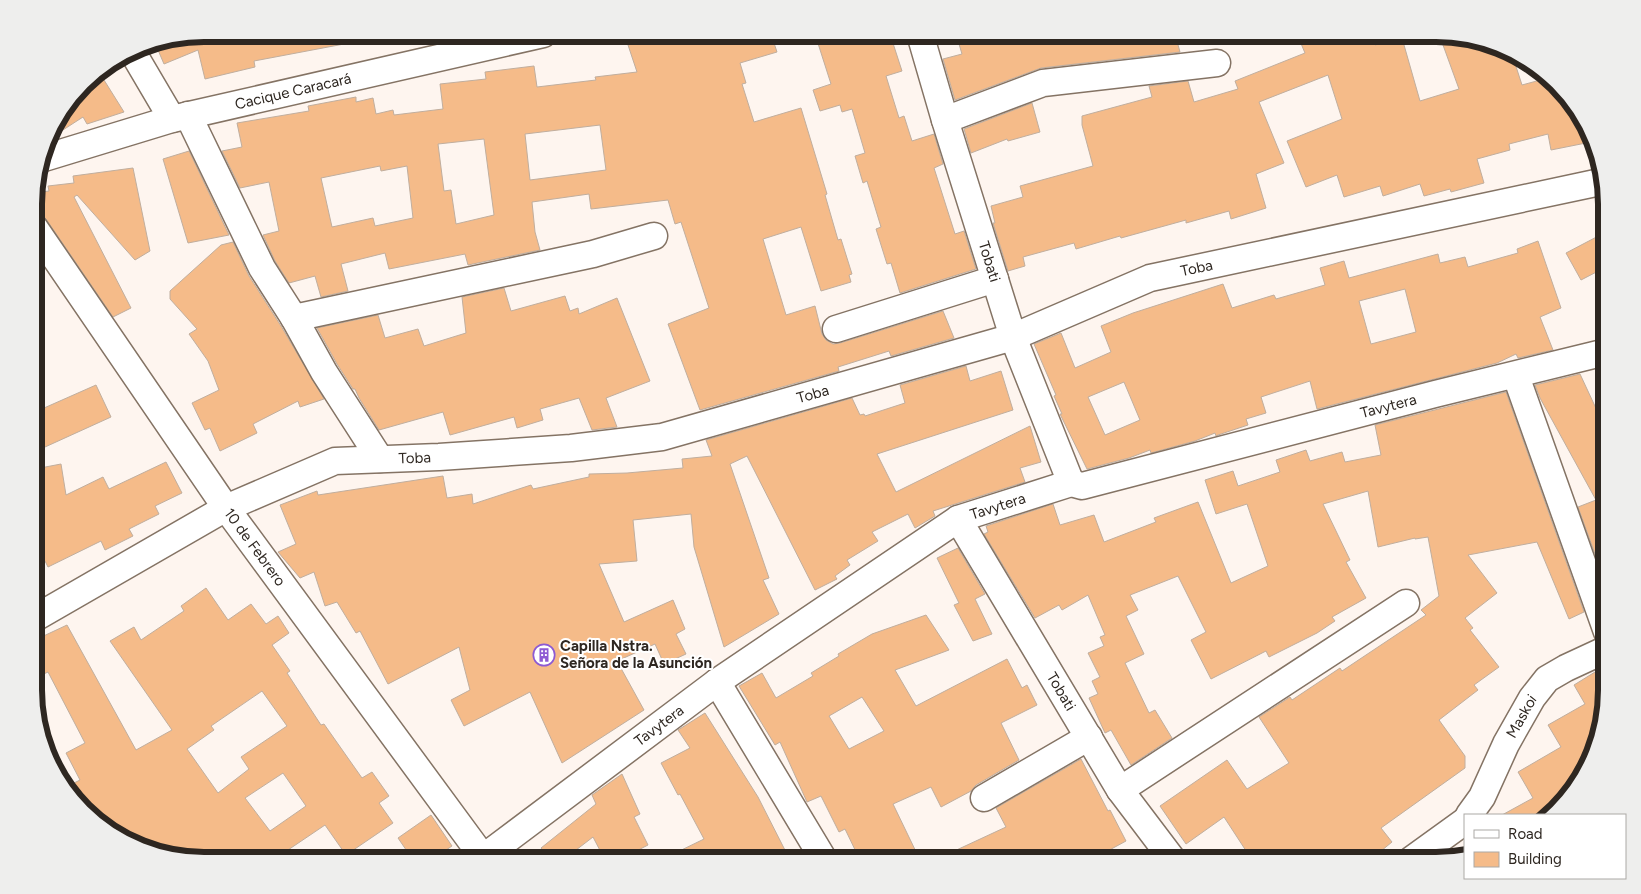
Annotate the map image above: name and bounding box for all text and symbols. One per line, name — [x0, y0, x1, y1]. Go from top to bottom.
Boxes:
street label: Cacique Caracará — [233, 69, 353, 113]
street label: Tobati — [975, 239, 1004, 284]
street label: Toba — [1179, 256, 1214, 280]
street label: Toba — [795, 381, 831, 407]
street label: Tavytera — [1358, 390, 1418, 422]
street label: Toba — [398, 448, 431, 468]
street label: Tavytera — [968, 489, 1028, 524]
street label: 10 de Febrero — [220, 505, 290, 590]
place label: Capilla Nstra. Señora de la Asunción — [560, 637, 712, 672]
building icon: Capilla Nstra. Señora de la Asunción — [532, 643, 556, 667]
street label: Tobati — [1043, 669, 1080, 714]
street label: Maskoi — [1502, 691, 1540, 741]
street label: Tavytera — [631, 701, 687, 750]
legend — [1464, 814, 1626, 879]
text: Road — [1508, 825, 1543, 843]
text: Building — [1508, 850, 1562, 868]

